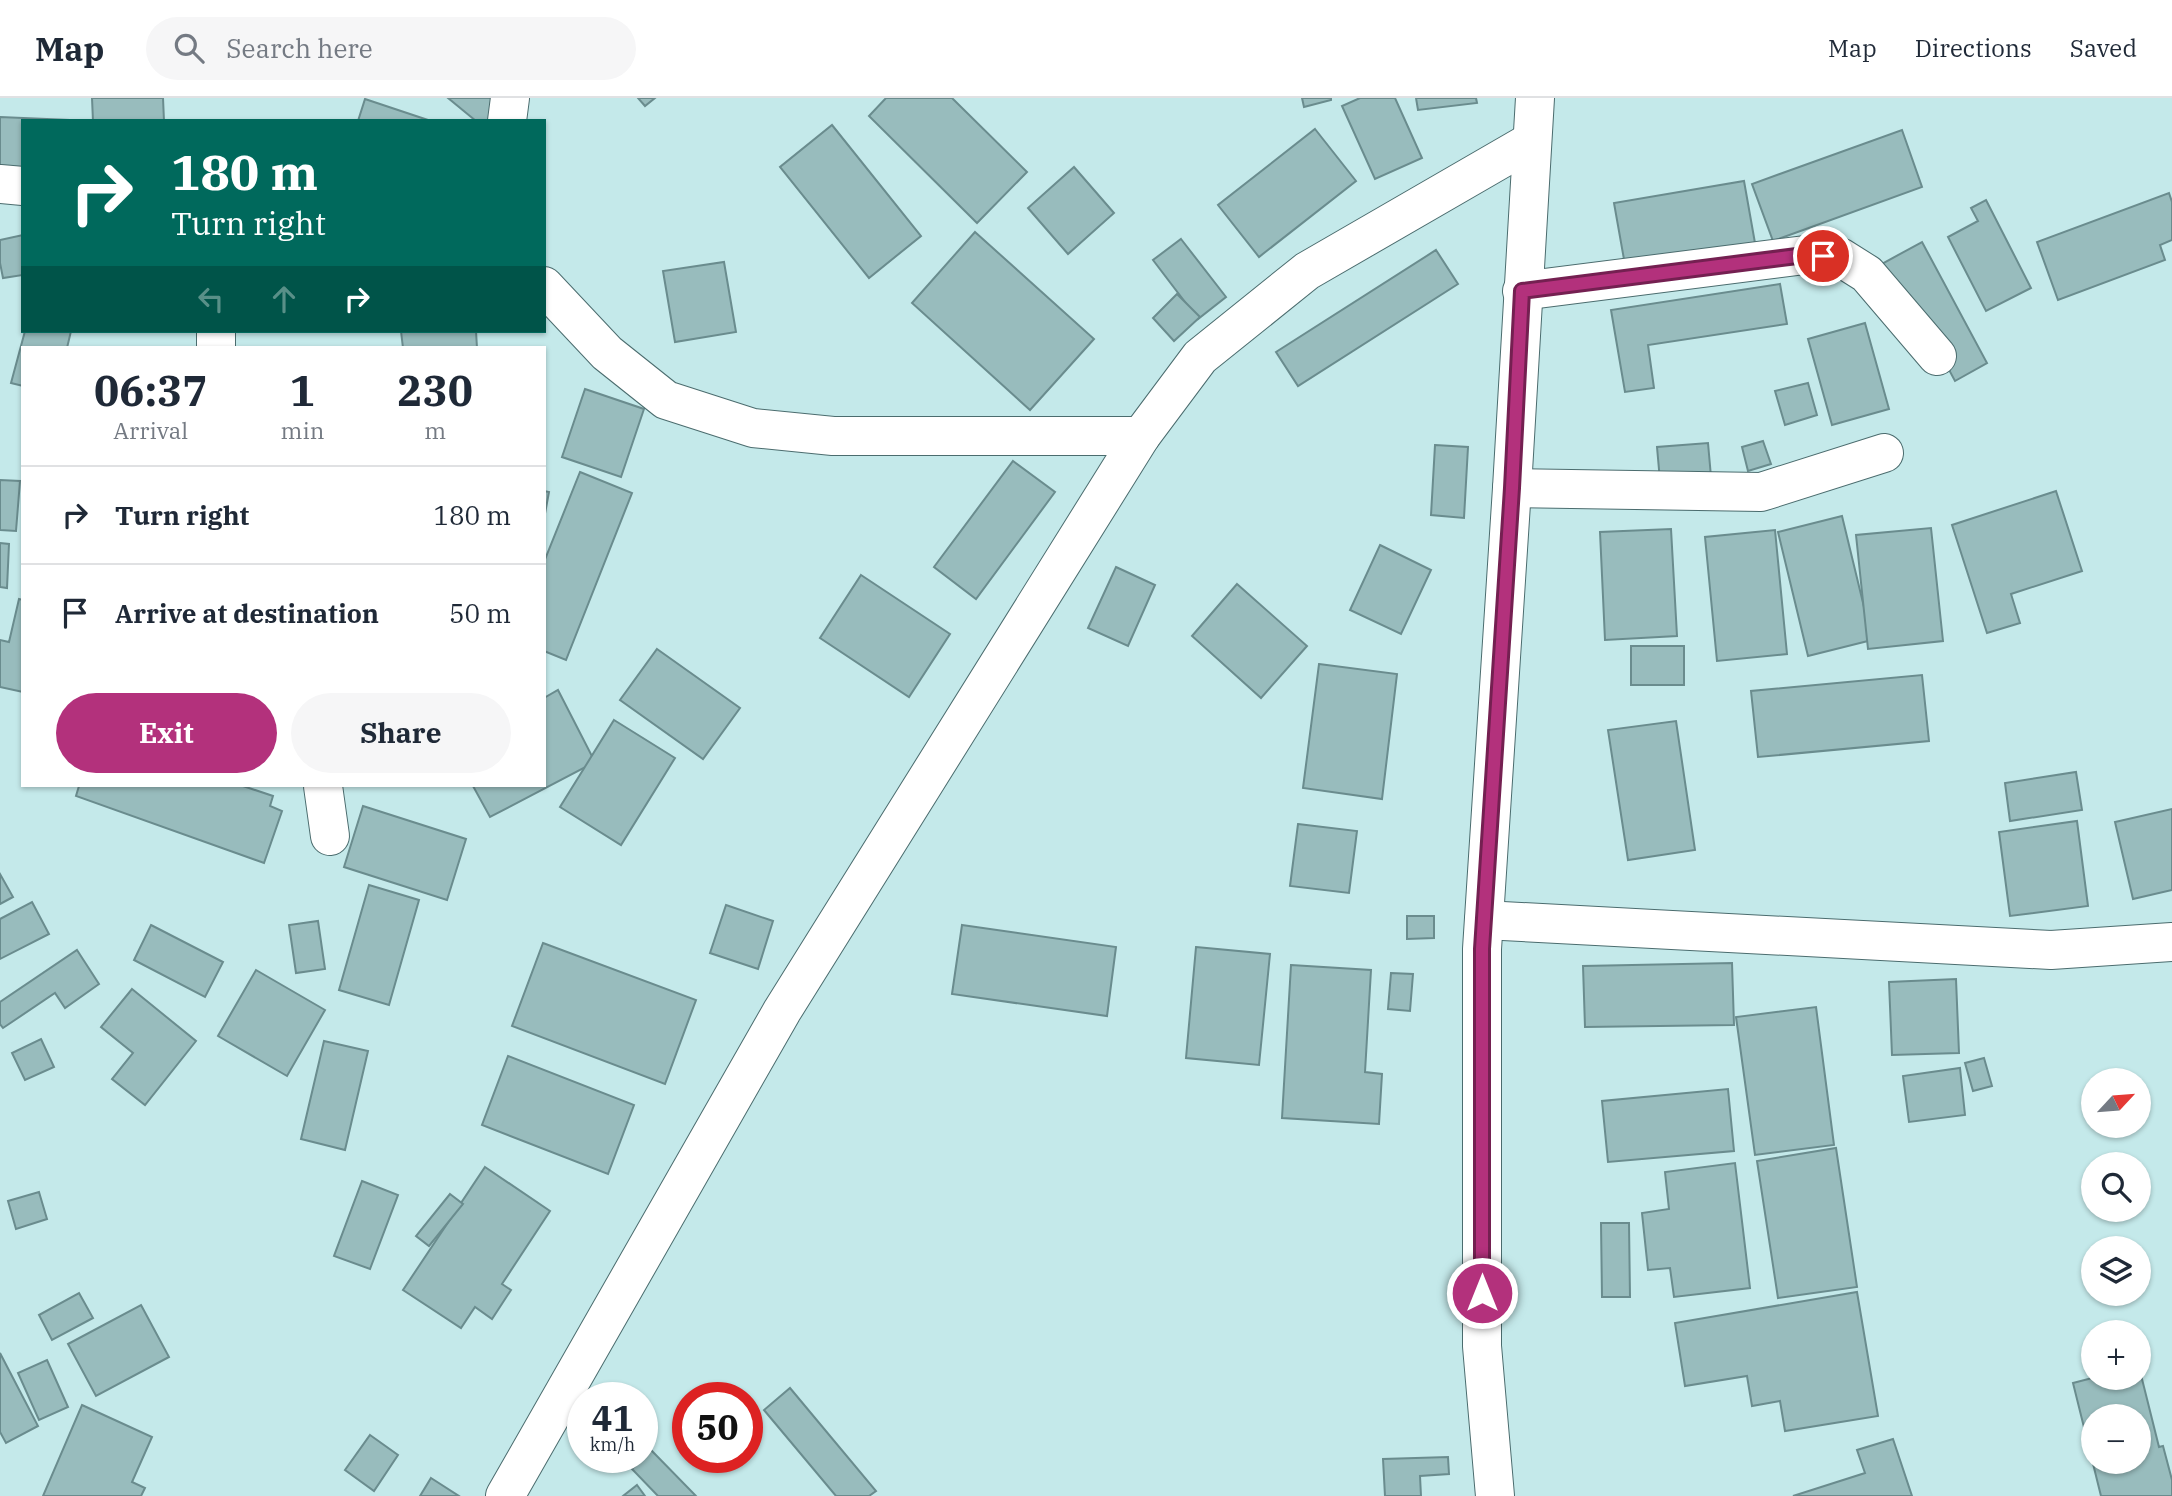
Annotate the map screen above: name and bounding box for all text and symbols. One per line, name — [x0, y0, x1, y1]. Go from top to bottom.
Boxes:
search box — [146, 17, 636, 80]
text: Map — [35, 27, 104, 70]
icon: search — [170, 29, 208, 67]
text: Search here — [226, 31, 373, 65]
text: Map — [1828, 32, 1877, 64]
text: Directions — [1915, 32, 2032, 64]
text: Saved — [2070, 32, 2137, 64]
text: 180 m — [171, 140, 318, 203]
icon: right — [56, 147, 147, 238]
text: Turn right — [171, 202, 326, 244]
pin — [1793, 226, 1853, 286]
icon: arrive — [1804, 237, 1842, 275]
icon: left — [192, 280, 230, 318]
icon: ahead — [265, 280, 303, 318]
icon: right — [338, 280, 376, 318]
text: 06:37 — [94, 363, 208, 418]
text: 1 — [290, 363, 315, 418]
text: 230 — [397, 363, 473, 418]
text: Arrival — [113, 415, 188, 445]
text: min — [281, 415, 324, 445]
text: m — [424, 415, 446, 445]
icon: right — [56, 496, 94, 534]
text: Turn right — [115, 498, 249, 532]
text: 180 m — [433, 498, 511, 532]
icon: arrive — [56, 594, 94, 632]
text: Arrive at destination — [115, 596, 379, 630]
text: 50 m — [449, 596, 511, 630]
button: Exit — [56, 693, 277, 773]
button: Share — [291, 693, 511, 773]
north arrow — [2081, 1068, 2151, 1138]
map controls — [2081, 1068, 2151, 1474]
button: search — [2081, 1152, 2151, 1222]
button: layers — [2081, 1236, 2151, 1306]
position arrow — [1445, 1256, 1519, 1330]
button: + — [2081, 1320, 2151, 1390]
speed limit sign: 50 — [672, 1382, 763, 1473]
text: 41 — [591, 1395, 634, 1441]
button: − — [2081, 1404, 2151, 1474]
text: km/h — [590, 1433, 635, 1456]

